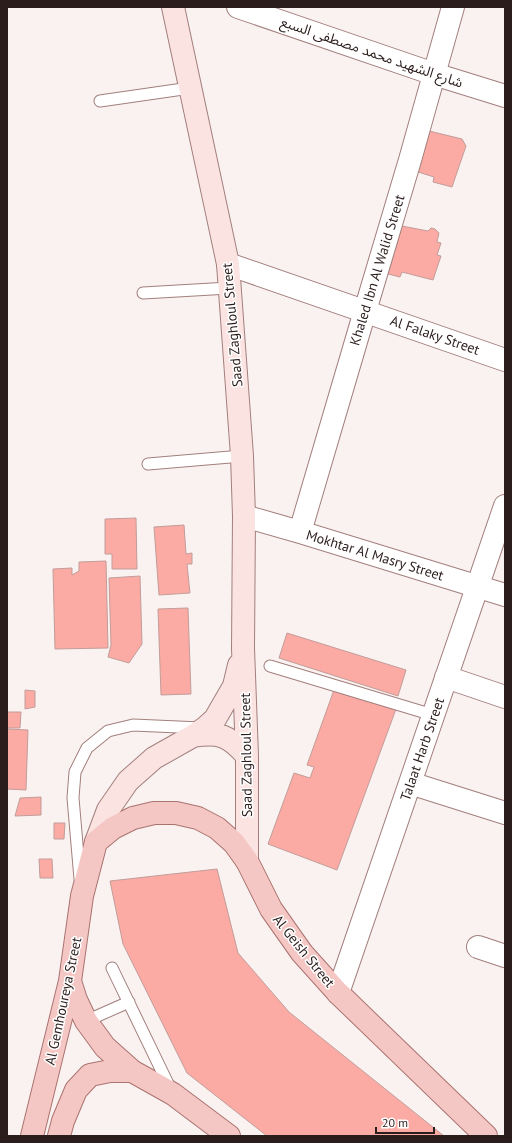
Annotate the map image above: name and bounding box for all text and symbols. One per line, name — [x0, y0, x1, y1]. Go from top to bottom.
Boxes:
street label: شارع الشهيد محمد مصطفى السبع — [278, 12, 466, 94]
street label: Khaled Ibn Al Walid Street — [345, 192, 409, 348]
street label: Saad Zaghloul Street — [218, 262, 246, 388]
street label: Al Falaky Street — [388, 311, 482, 359]
street label: Mokhtar Al Masry Street — [304, 526, 446, 585]
street label: Saad Zaghloul Street — [236, 692, 256, 817]
street label: Talaat Harb Street — [396, 695, 448, 803]
street label: Al Geish Street — [269, 911, 339, 991]
street label: Al Gemhoureya Street — [41, 935, 85, 1067]
scale bar — [376, 1109, 434, 1135]
text: 20 m — [382, 1115, 408, 1130]

